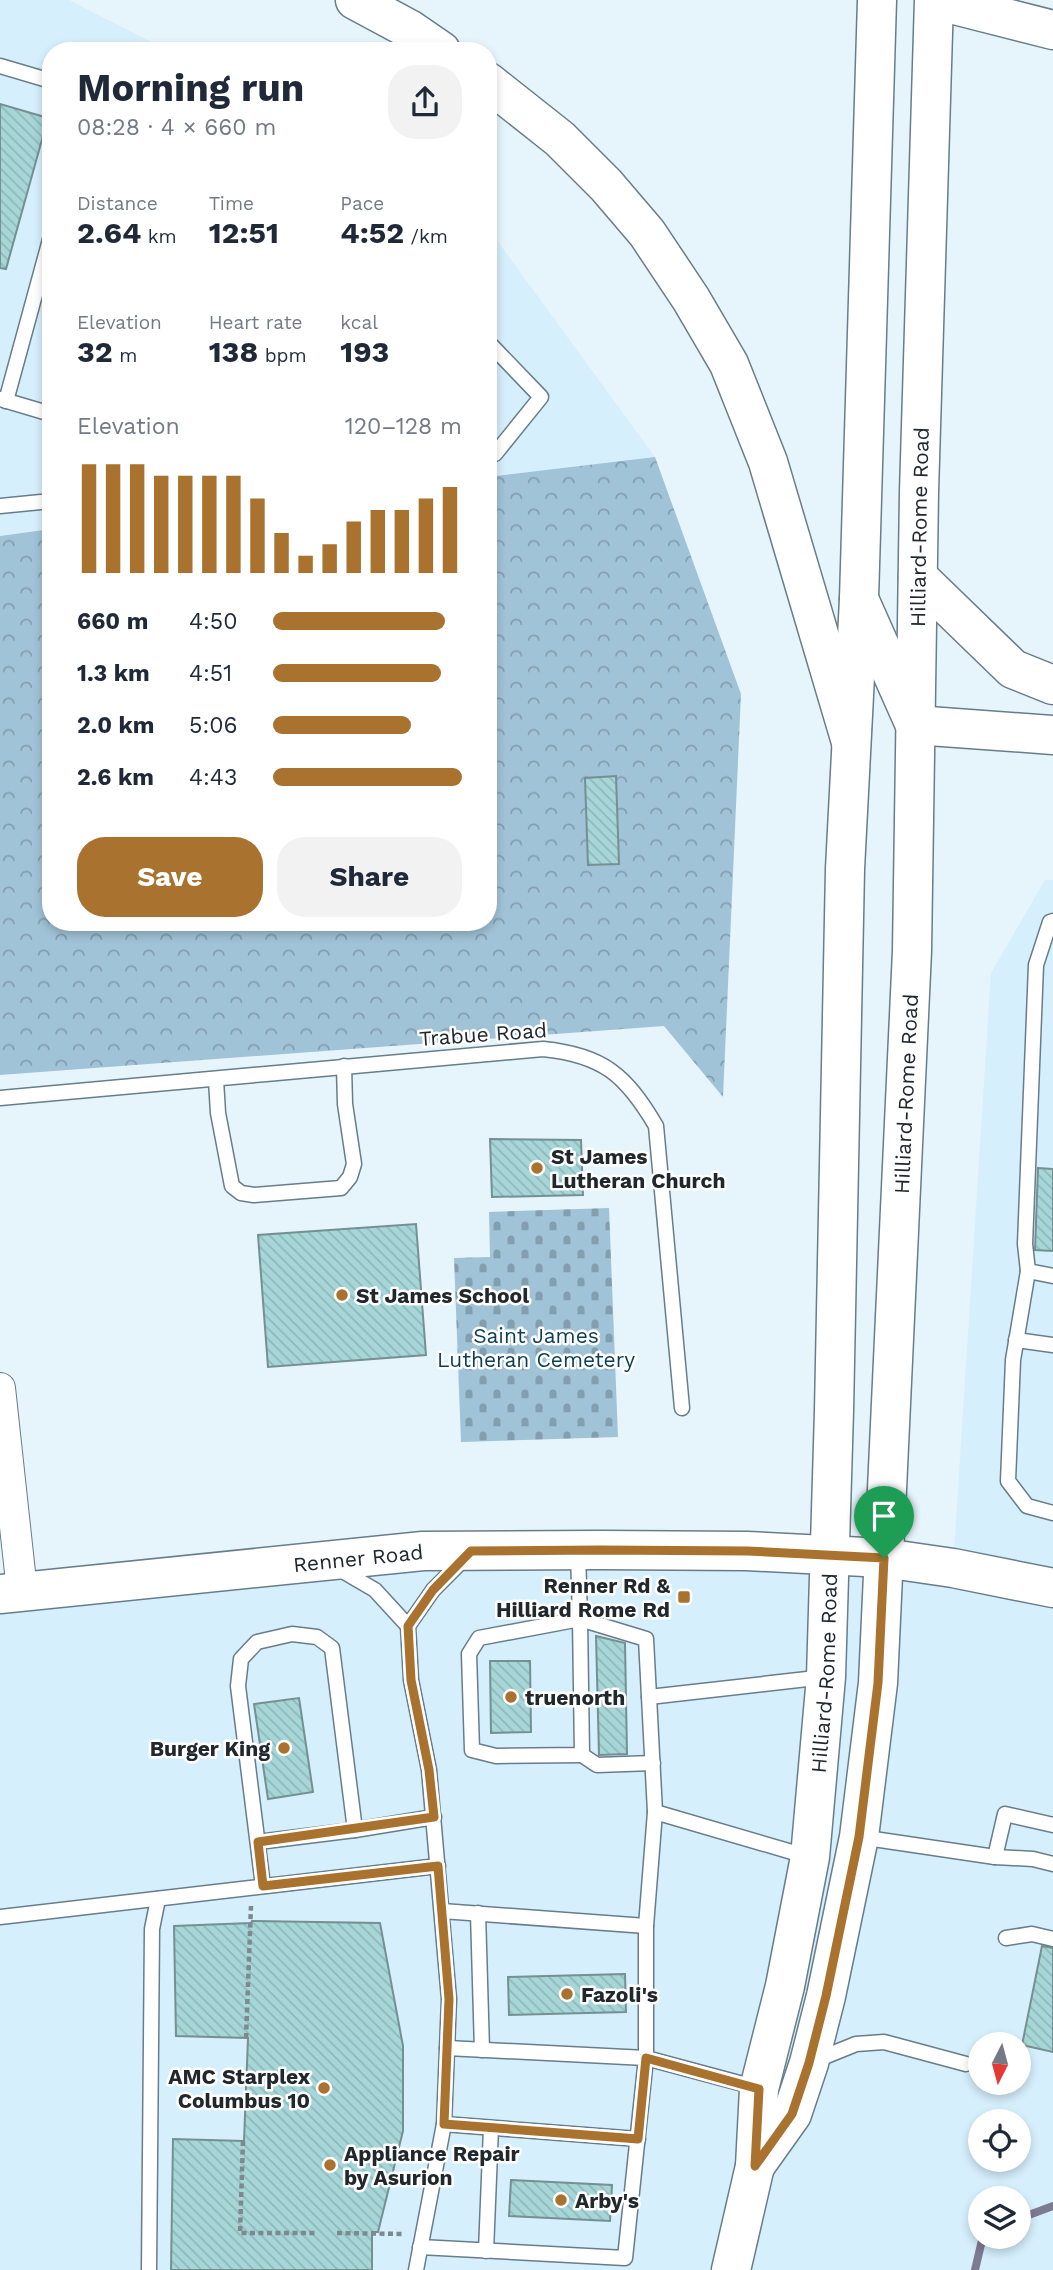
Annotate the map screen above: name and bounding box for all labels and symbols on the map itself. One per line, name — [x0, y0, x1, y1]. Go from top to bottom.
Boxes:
street label: Hilliard-Rome Road — [904, 427, 933, 627]
street label: Hilliard-Rome Road — [888, 993, 922, 1195]
street label: Trabue Road — [418, 1017, 548, 1051]
place label: St James Lutheran Church — [551, 1144, 725, 1193]
marker: St James Lutheran Church — [529, 1160, 545, 1176]
place label: St James School — [356, 1283, 529, 1308]
marker: St James School — [334, 1287, 350, 1303]
park label: Saint James Lutheran Cemetery — [437, 1323, 635, 1372]
pin — [854, 1486, 914, 1558]
street label: Renner Road — [292, 1539, 424, 1577]
place label: Renner Rd & Hilliard Rome Rd — [496, 1573, 670, 1622]
street label: Hilliard-Rome Road — [805, 1573, 842, 1774]
marker: Renner Rd & Hilliard Rome Rd — [676, 1589, 692, 1605]
place label: truenorth — [525, 1685, 625, 1710]
marker: truenorth — [503, 1689, 519, 1705]
place label: Burger King — [150, 1736, 270, 1761]
marker: Burger King — [276, 1740, 292, 1756]
place label: Fazoli's — [581, 1982, 658, 2007]
marker: Fazoli's — [559, 1986, 575, 2002]
north arrow — [968, 2032, 1031, 2095]
place label: AMC Starplex Columbus 10 — [168, 2064, 311, 2113]
marker: AMC Starplex Columbus 10 — [316, 2080, 332, 2096]
place label: Appliance Repair by Asurion — [344, 2141, 520, 2190]
marker: Appliance Repair by Asurion — [322, 2157, 338, 2173]
place label: Arby's — [575, 2188, 639, 2213]
marker: Arby's — [553, 2192, 569, 2208]

